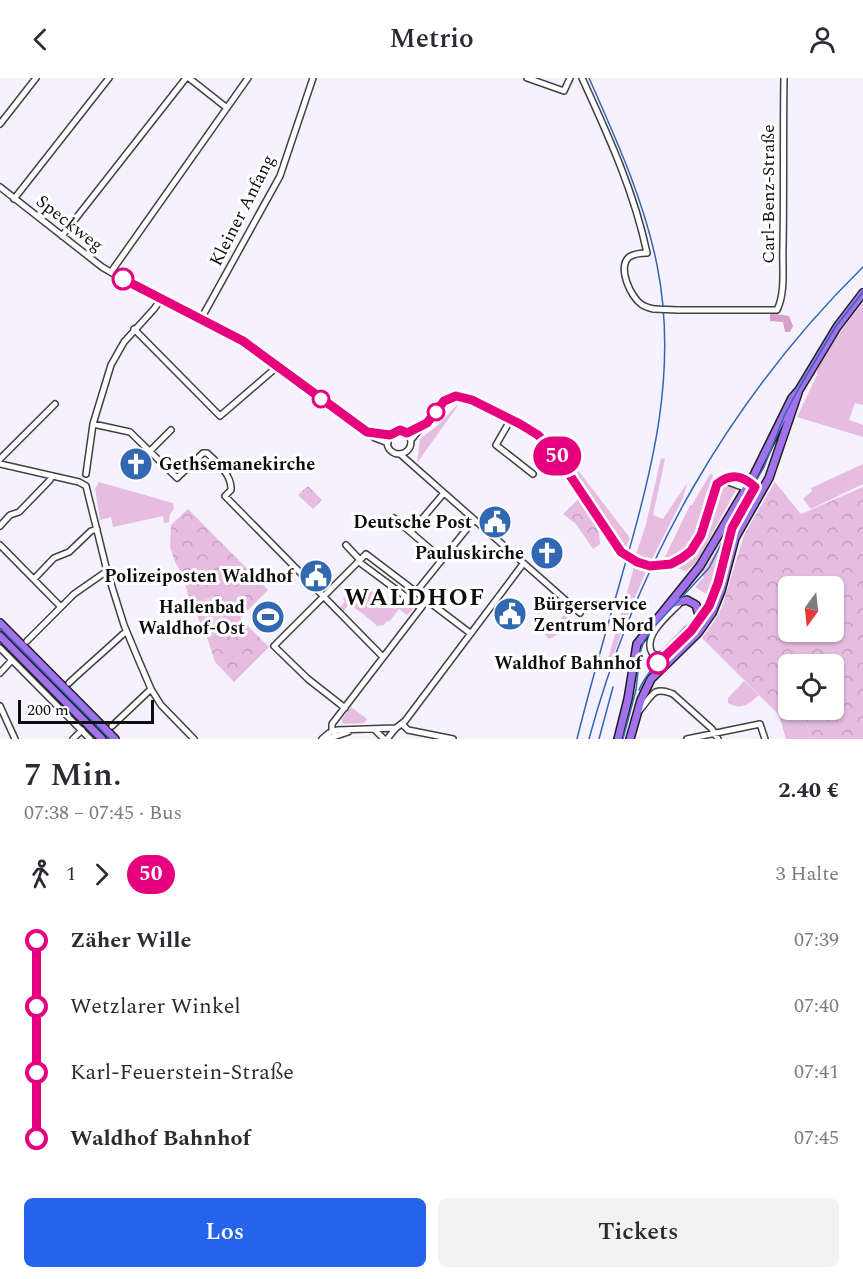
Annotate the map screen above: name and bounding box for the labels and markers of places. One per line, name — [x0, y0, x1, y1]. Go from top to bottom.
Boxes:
unlabelled marker — [112, 268, 134, 290]
unlabelled marker — [312, 390, 330, 408]
unlabelled marker — [427, 403, 445, 421]
church icon: Gethsemanekirche — [118, 446, 154, 482]
place label: Gethsemanekirche — [159, 451, 315, 478]
public building icon: Deutsche Post — [477, 504, 513, 540]
place label: Deutsche Post — [353, 509, 472, 536]
church icon: Pauluskirche — [529, 535, 565, 571]
place label: Pauluskirche — [415, 540, 524, 567]
public building icon: Polizeiposten Waldhof — [298, 558, 334, 594]
place label: Polizeiposten Waldhof — [104, 563, 294, 590]
place label: Bürgerservice Zentrum Nord — [533, 591, 655, 639]
place label: Hallenbad Waldhof-Ost — [138, 594, 245, 642]
public building icon: Bürgerservice Zentrum Nord — [492, 596, 528, 632]
sports icon: Hallenbad Waldhof-Ost — [250, 599, 286, 635]
place label: Waldhof Bahnhof — [494, 650, 643, 677]
marker: Waldhof Bahnhof — [647, 652, 669, 674]

